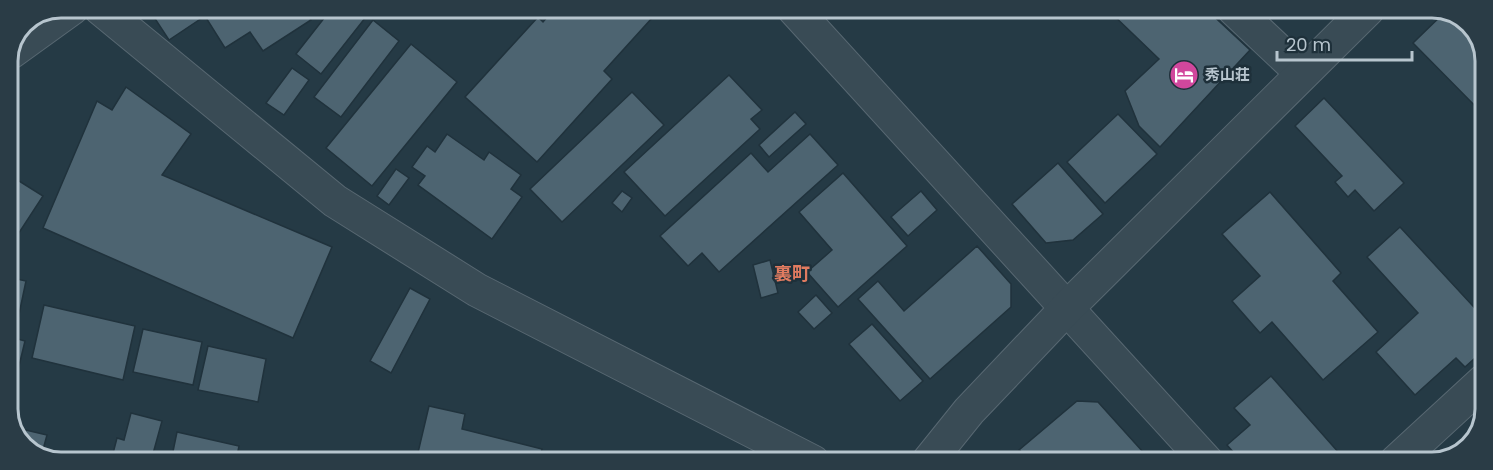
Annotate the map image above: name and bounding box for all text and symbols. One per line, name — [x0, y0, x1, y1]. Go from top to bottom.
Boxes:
scale bar — [1277, 24, 1412, 62]
text: 20 m — [1286, 32, 1331, 57]
hotel icon: 秀山荘 — [1168, 59, 1200, 91]
place label: 秀山荘 — [1205, 64, 1250, 85]
district label: 裏町 — [774, 261, 810, 286]

